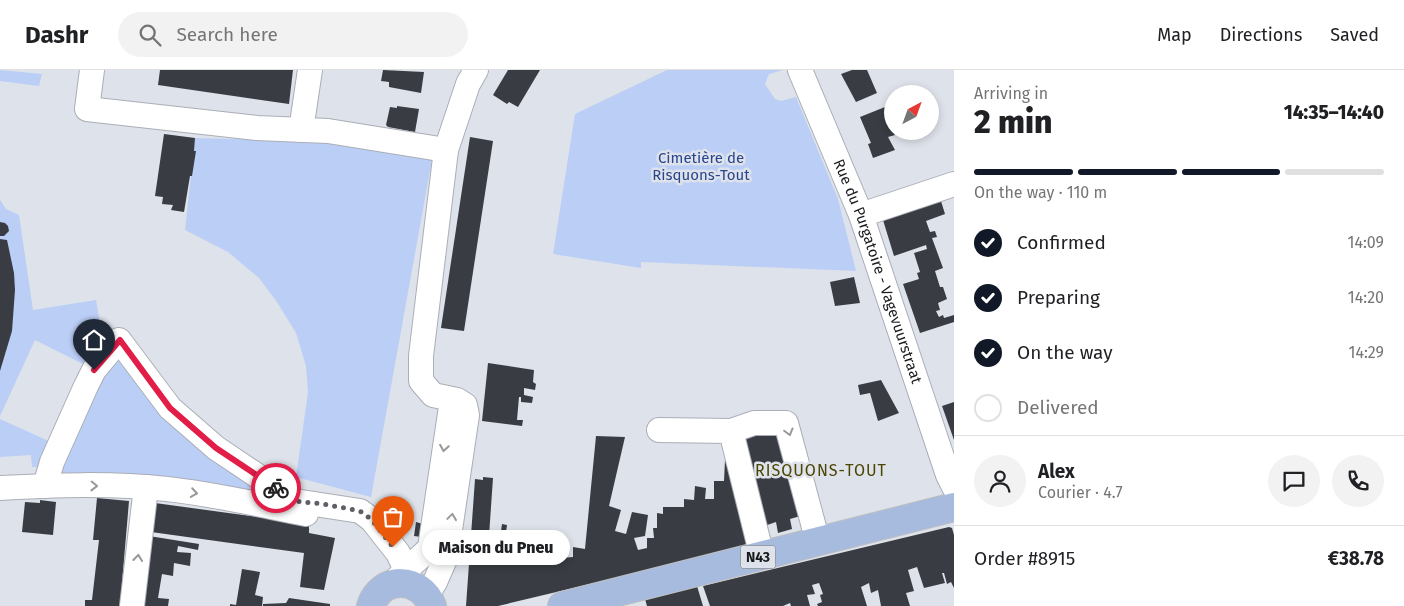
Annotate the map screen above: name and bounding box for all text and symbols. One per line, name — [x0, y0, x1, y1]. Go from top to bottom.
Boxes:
search box — [118, 12, 468, 57]
text: Dashr — [25, 21, 88, 49]
icon: search — [136, 21, 164, 49]
text: Search here — [176, 23, 278, 46]
text: Map — [1157, 24, 1192, 46]
text: Directions — [1220, 24, 1302, 46]
text: Saved — [1330, 24, 1379, 46]
text: Arriving in — [974, 84, 1048, 103]
north arrow — [884, 85, 939, 140]
map controls — [884, 85, 939, 140]
text: 14:35–14:40 — [1284, 101, 1384, 124]
text: 2 min — [974, 103, 1052, 141]
park label: Cimetière de Risquons-Tout — [652, 149, 750, 184]
street label: Rue du Purgatoire - Vagevuurstraat — [830, 156, 926, 386]
text: On the way · 110 m — [974, 183, 1107, 202]
icon: check — [974, 229, 1002, 257]
text: Confirmed — [1017, 231, 1106, 254]
text: 14:09 — [1348, 233, 1384, 252]
icon: check — [974, 284, 1002, 312]
text: Preparing — [1017, 286, 1100, 309]
text: 14:20 — [1348, 288, 1384, 307]
pin — [73, 319, 115, 370]
icon: home — [80, 326, 108, 354]
icon: check — [974, 339, 1002, 367]
text: On the way — [1017, 341, 1113, 364]
text: 14:29 — [1349, 343, 1384, 362]
text: Delivered — [1017, 396, 1099, 419]
one-way arrow — [783, 428, 794, 437]
one-way arrow — [440, 443, 450, 452]
button: person — [974, 455, 1026, 507]
button: chat — [1268, 455, 1320, 507]
button: phone — [1332, 455, 1384, 507]
text: Alex — [1038, 460, 1075, 483]
district label: RISQUONS-TOUT — [755, 461, 887, 480]
courier — [251, 463, 301, 513]
icon: bike — [262, 474, 290, 502]
one-way arrow — [90, 481, 98, 491]
text: Courier · 4.7 — [1038, 483, 1123, 502]
one-way arrow — [189, 488, 198, 498]
pin — [372, 496, 414, 547]
icon: bag — [379, 503, 407, 531]
one-way arrow — [446, 512, 457, 520]
callout: Maison du Pneu — [423, 530, 570, 564]
text: Maison du Pneu — [439, 538, 553, 557]
road number: N43 — [740, 546, 776, 568]
text: Order #8915 — [974, 547, 1075, 570]
text: €38.78 — [1328, 547, 1384, 570]
one-way arrow — [132, 553, 143, 561]

